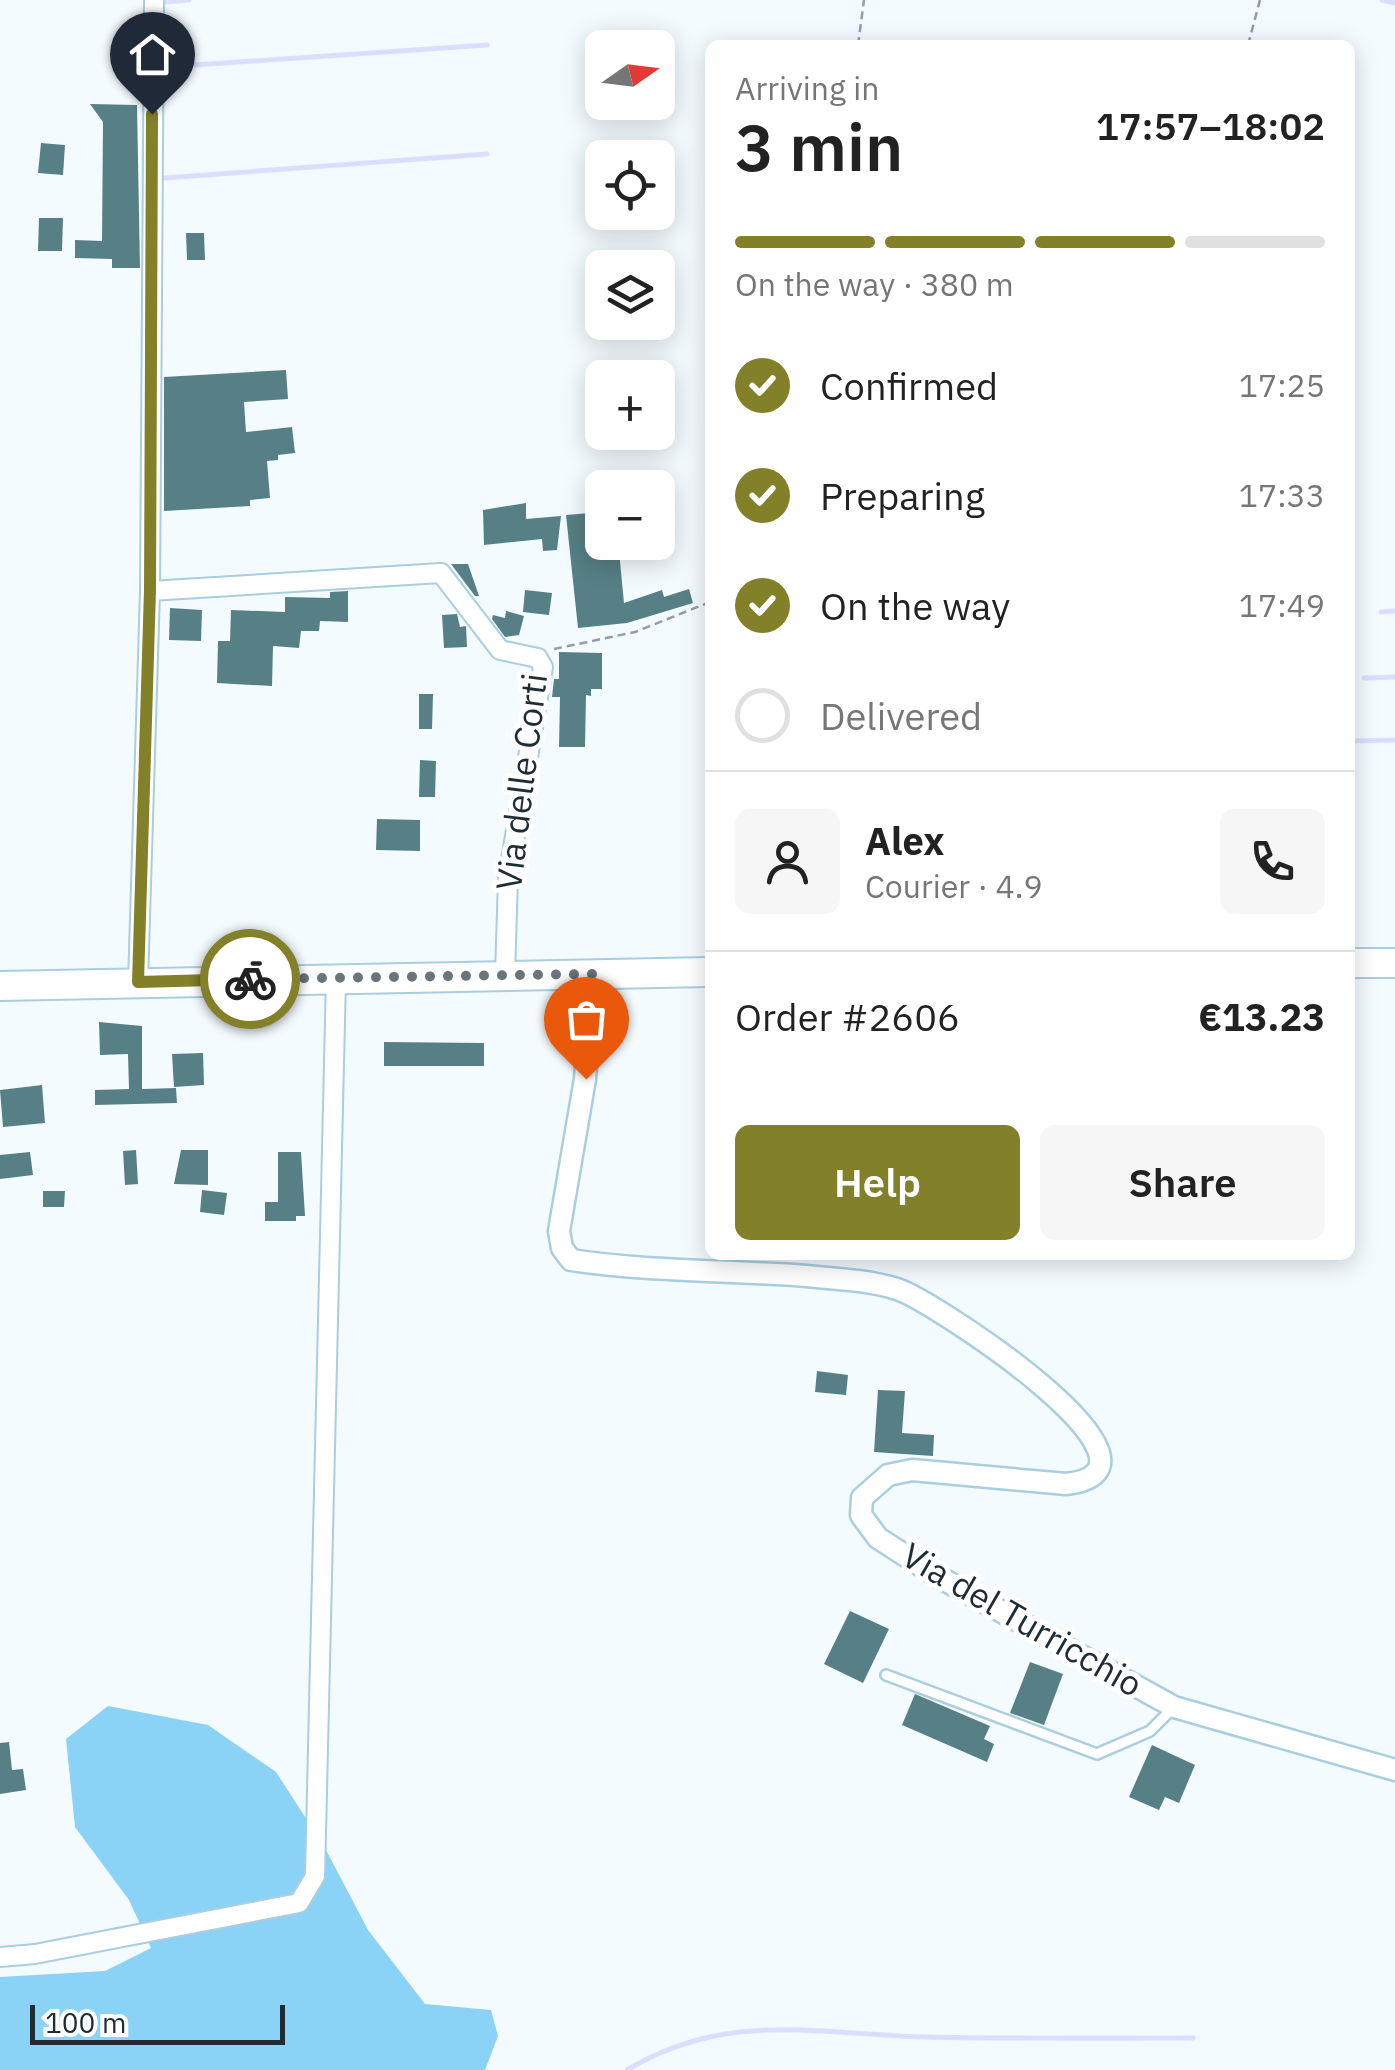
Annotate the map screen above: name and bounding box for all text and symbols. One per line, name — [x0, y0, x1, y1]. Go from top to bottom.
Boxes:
pin — [110, 12, 195, 115]
icon: home — [125, 27, 180, 82]
north arrow — [585, 30, 675, 120]
map controls — [585, 30, 675, 560]
text: Arriving in — [735, 67, 880, 109]
text: 17:57–18:02 — [1096, 101, 1325, 150]
text: 3 min — [735, 104, 903, 189]
button: locate — [585, 140, 675, 230]
button: layers — [585, 250, 675, 340]
text: On the way · 380 m — [735, 263, 1014, 305]
icon: check — [735, 358, 790, 413]
button: + — [585, 360, 675, 450]
text: Confirmed — [820, 361, 998, 410]
text: 17:25 — [1239, 364, 1325, 406]
icon: check — [735, 468, 790, 523]
button: − — [585, 470, 675, 560]
text: Preparing — [820, 471, 985, 520]
text: 17:33 — [1239, 474, 1325, 516]
icon: check — [735, 578, 790, 633]
text: On the way — [820, 581, 1010, 630]
text: 17:49 — [1239, 584, 1325, 626]
street label: Via delle Corti — [485, 671, 557, 893]
text: Delivered — [820, 691, 982, 740]
button: person — [735, 809, 840, 914]
button: phone — [1220, 809, 1325, 914]
text: Alex — [865, 816, 945, 865]
text: Courier · 4.9 — [865, 865, 1043, 907]
courier — [200, 929, 300, 1029]
icon: bike — [223, 952, 278, 1007]
pin — [544, 977, 629, 1080]
icon: bag — [559, 992, 614, 1047]
text: Order #2606 — [735, 992, 960, 1041]
text: €13.23 — [1198, 992, 1325, 1041]
button: Help — [735, 1125, 1020, 1240]
button: Share — [1040, 1125, 1325, 1240]
street label: Via del Turricchio — [894, 1532, 1151, 1707]
scale bar — [30, 2000, 285, 2044]
text: 100 m — [45, 2004, 126, 2041]

